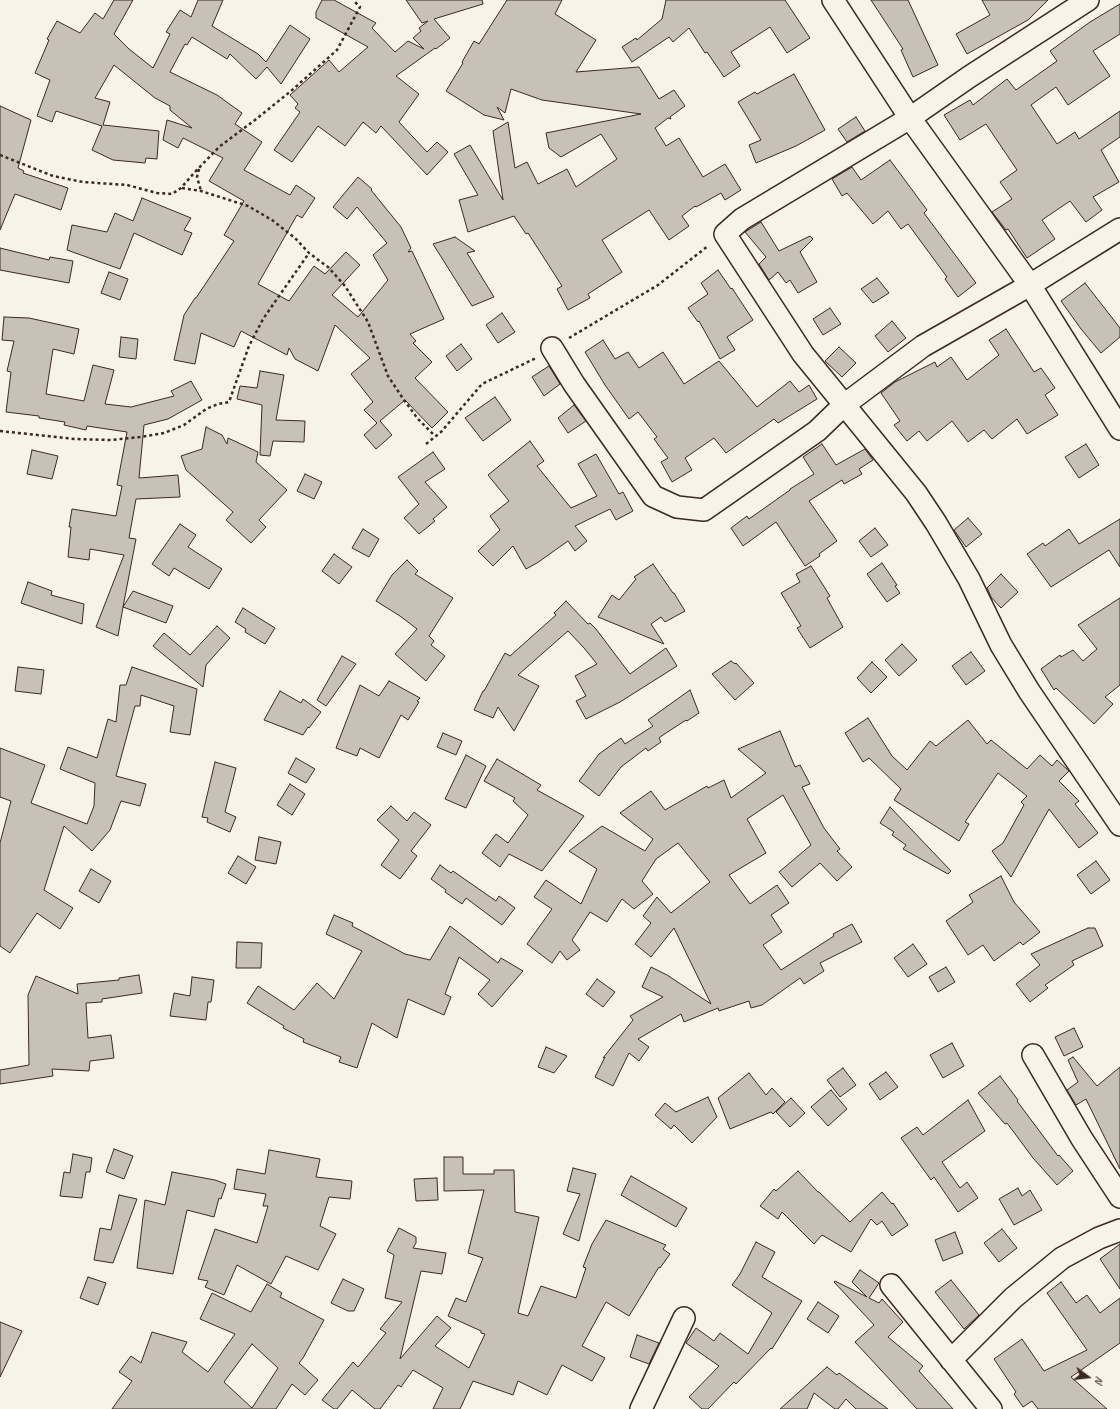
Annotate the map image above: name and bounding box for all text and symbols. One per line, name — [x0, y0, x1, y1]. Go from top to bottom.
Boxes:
north arrow — [1068, 1357, 1108, 1397]
text: N — [1092, 1375, 1107, 1385]

